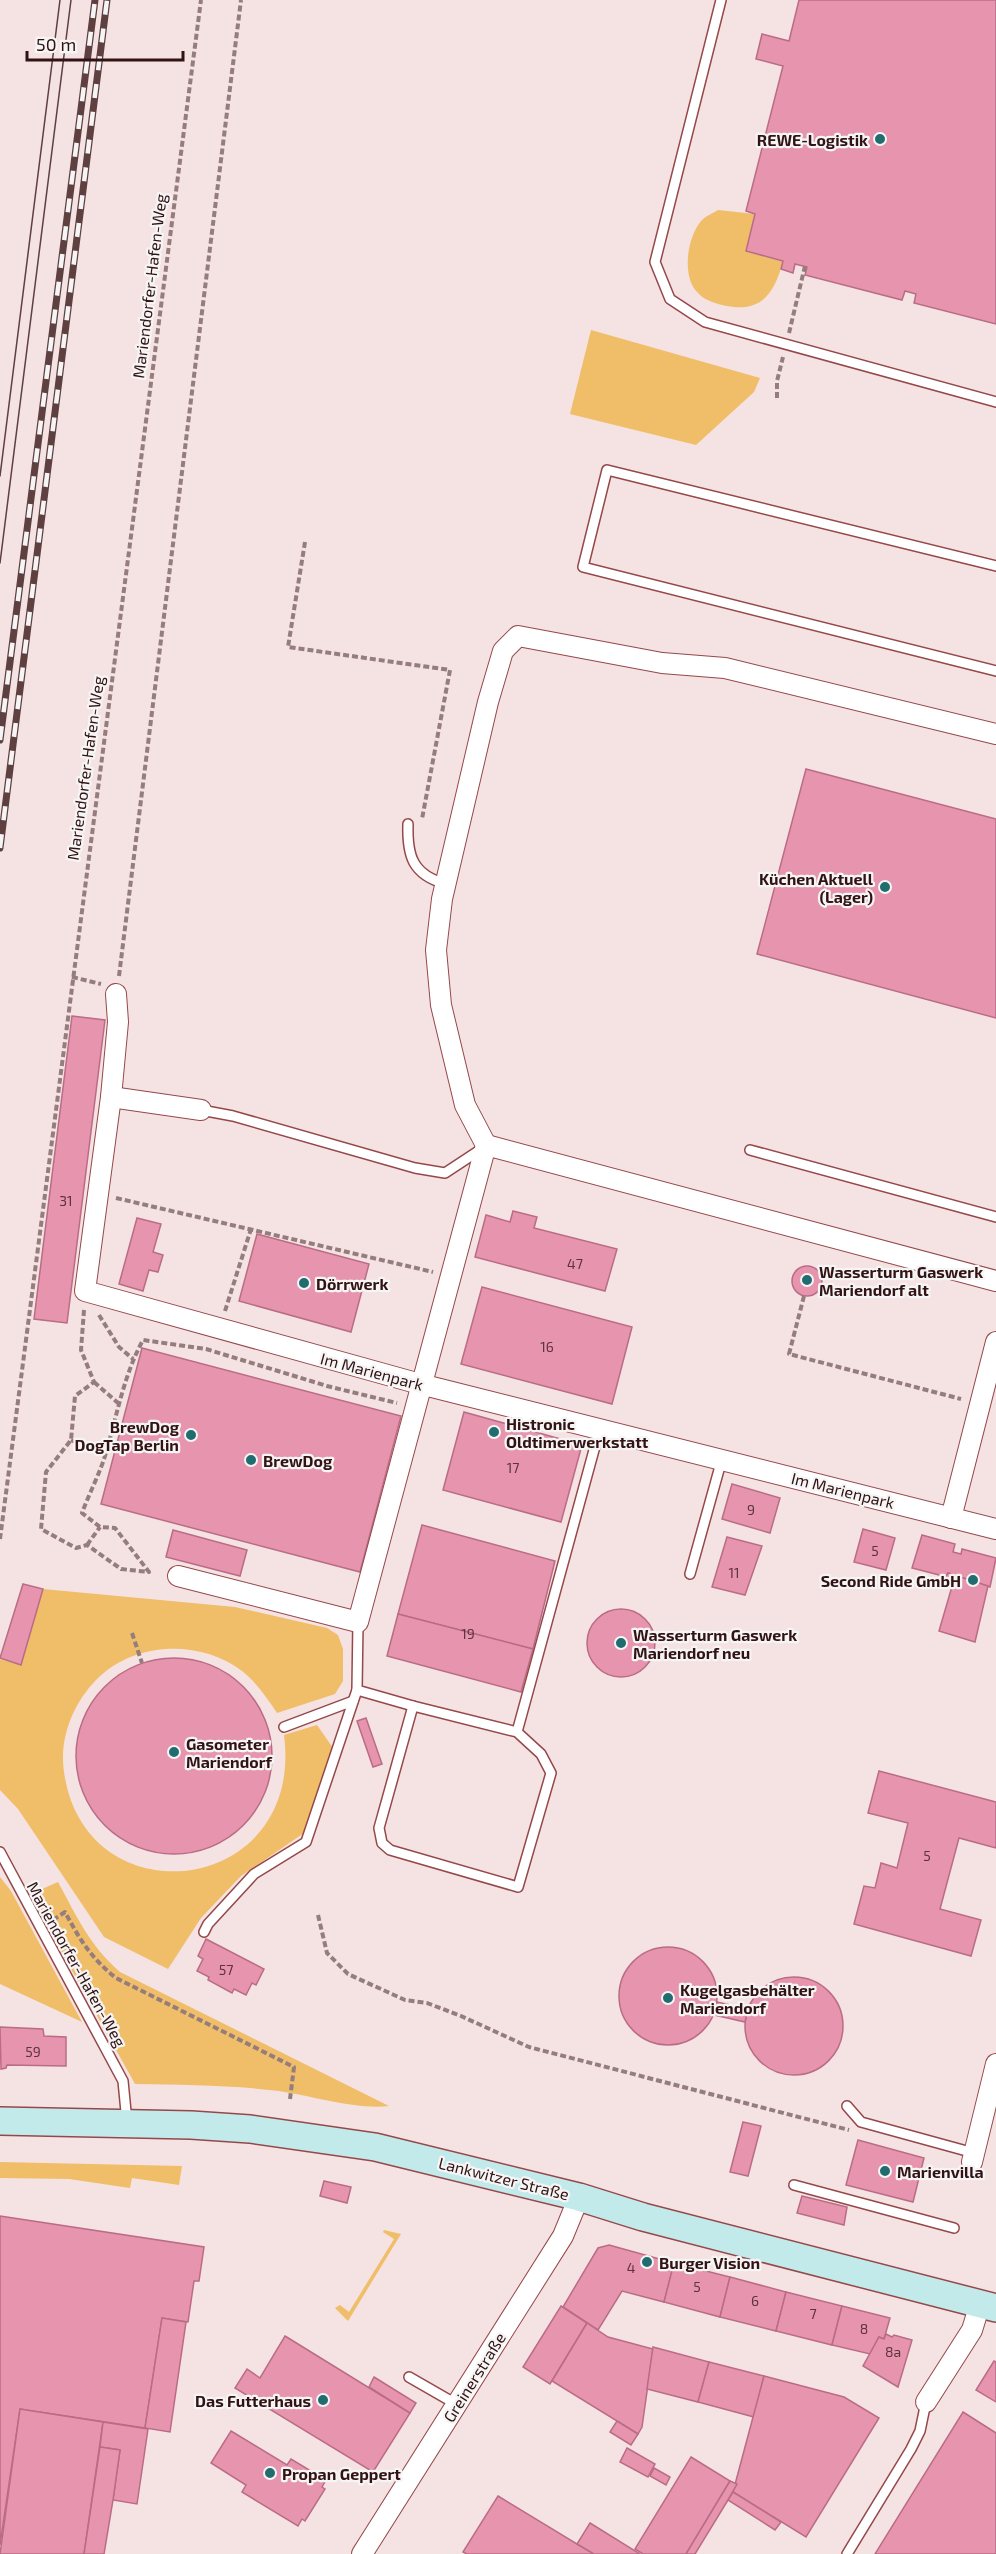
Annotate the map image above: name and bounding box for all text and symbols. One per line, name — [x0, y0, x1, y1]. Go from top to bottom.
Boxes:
scale bar — [27, 24, 183, 62]
text: 50 m — [36, 33, 76, 55]
place label: REWE-Logistik — [757, 130, 868, 149]
marker: REWE-Logistik — [873, 132, 887, 146]
street label: Mariendorfer-Hafen-Weg — [128, 193, 170, 379]
street label: Mariendorfer-Hafen-Weg — [63, 675, 107, 861]
place label: Küchen Aktuell (Lager) — [759, 869, 874, 906]
marker: Küchen Aktuell (Lager) — [878, 880, 892, 894]
house number: 31 — [59, 1192, 73, 1209]
house number: 47 — [567, 1255, 583, 1272]
place label: Wasserturm Gaswerk Mariendorf alt — [819, 1262, 983, 1299]
marker: Wasserturm Gaswerk Mariendorf alt — [800, 1273, 814, 1287]
place label: Dörrwerk — [316, 1274, 388, 1293]
marker: Dörrwerk — [297, 1276, 311, 1290]
house number: 16 — [540, 1338, 554, 1355]
street label: Im Marienpark — [319, 1348, 425, 1394]
place label: Histronic Oldtimerwerkstatt — [506, 1414, 649, 1451]
place label: BrewDog DogTap Berlin — [75, 1417, 180, 1454]
marker: Histronic Oldtimerwerkstatt — [487, 1425, 501, 1439]
marker: BrewDog DogTap Berlin — [184, 1428, 198, 1442]
place label: BrewDog — [263, 1451, 333, 1470]
marker: BrewDog — [244, 1453, 258, 1467]
house number: 17 — [507, 1459, 519, 1476]
street label: Im Marienpark — [790, 1468, 896, 1512]
house number: 9 — [747, 1501, 755, 1518]
house number: 5 — [871, 1542, 879, 1559]
house number: 11 — [728, 1564, 740, 1581]
place label: Second Ride GmbH — [821, 1571, 961, 1590]
marker: Second Ride GmbH — [966, 1573, 980, 1587]
house number: 19 — [461, 1625, 475, 1642]
place label: Wasserturm Gaswerk Mariendorf neu — [633, 1625, 797, 1662]
marker: Wasserturm Gaswerk Mariendorf neu — [614, 1636, 628, 1650]
place label: Gasometer Mariendorf — [186, 1734, 272, 1771]
marker: Gasometer Mariendorf — [167, 1745, 181, 1759]
house number: 5 — [923, 1847, 931, 1864]
street label: Mariendorfer-Hafen-Weg — [24, 1878, 130, 2050]
house number: 57 — [219, 1961, 233, 1978]
place label: Kugelgasbehälter Mariendorf — [680, 1980, 815, 2017]
marker: Kugelgasbehälter Mariendorf — [661, 1991, 675, 2005]
house number: 59 — [25, 2043, 41, 2060]
street label: Lankwitzer Straße — [437, 2153, 571, 2203]
place label: Marienvilla — [897, 2162, 984, 2181]
marker: Marienvilla — [878, 2164, 892, 2178]
place label: Burger Vision — [659, 2253, 760, 2272]
marker: Burger Vision — [640, 2255, 654, 2269]
house number: 4 — [627, 2259, 635, 2276]
house number: 5 — [693, 2278, 701, 2295]
house number: 6 — [751, 2292, 759, 2309]
house number: 7 — [809, 2305, 817, 2322]
house number: 8 — [860, 2320, 868, 2337]
street label: Greinerstraße — [439, 2329, 509, 2425]
house number: 8a — [885, 2343, 901, 2360]
place label: Das Futterhaus — [195, 2391, 311, 2410]
marker: Das Futterhaus — [316, 2393, 330, 2407]
place label: Propan Geppert — [282, 2464, 401, 2483]
marker: Propan Geppert — [263, 2466, 277, 2480]

